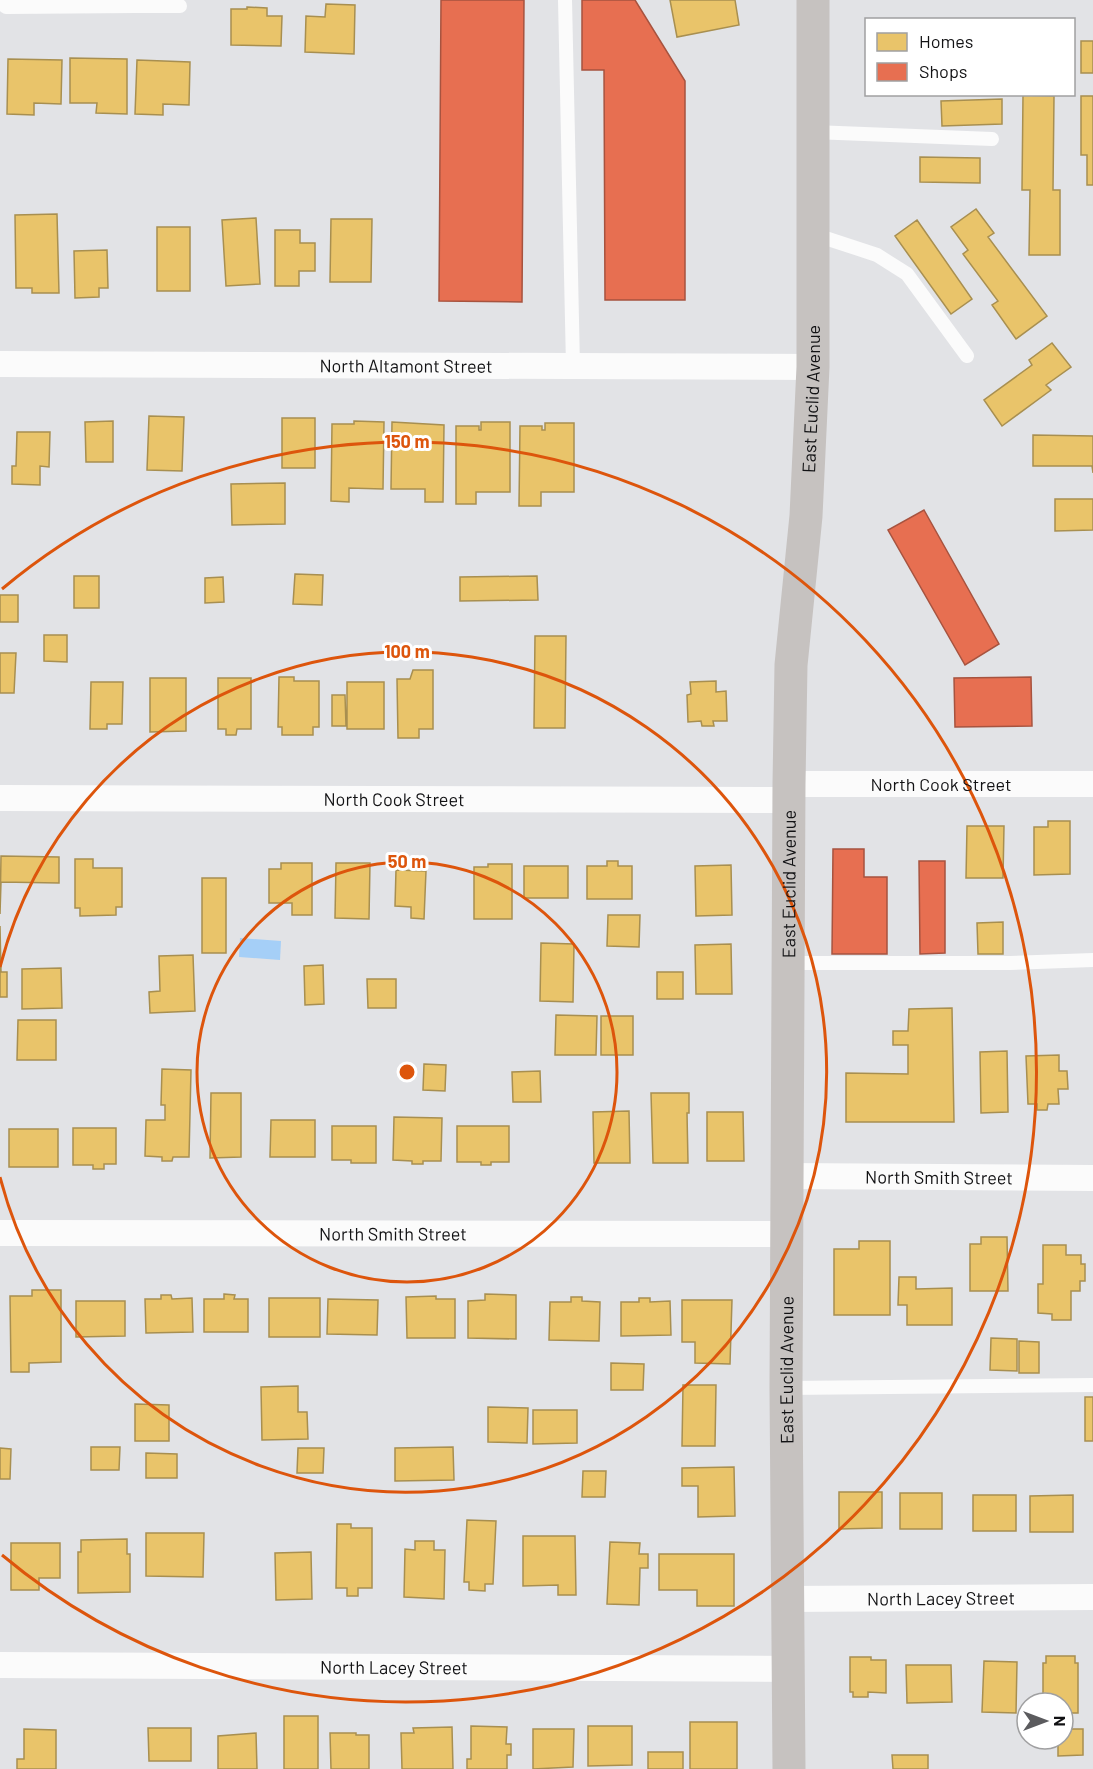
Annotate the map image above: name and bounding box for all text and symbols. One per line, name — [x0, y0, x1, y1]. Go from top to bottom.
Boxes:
legend — [865, 18, 1075, 96]
text: Homes — [919, 30, 973, 52]
text: Shops — [919, 60, 968, 82]
street label: East Euclid Avenue — [797, 325, 824, 473]
street label: North Altamont Street — [319, 354, 493, 377]
text: 150 m — [385, 430, 429, 452]
text: 100 m — [384, 640, 430, 662]
street label: North Cook Street — [870, 773, 1012, 795]
street label: North Cook Street — [323, 788, 465, 810]
street label: East Euclid Avenue — [777, 810, 800, 958]
text: 50 m — [388, 850, 426, 872]
centre of rings — [397, 1062, 417, 1082]
street label: North Smith Street — [865, 1166, 1013, 1188]
street label: North Smith Street — [319, 1222, 467, 1245]
street label: East Euclid Avenue — [775, 1296, 797, 1444]
street label: North Lacey Street — [867, 1587, 1015, 1609]
street label: North Lacey Street — [320, 1656, 468, 1678]
north arrow — [1015, 1691, 1075, 1751]
text: N — [1051, 1716, 1070, 1726]

